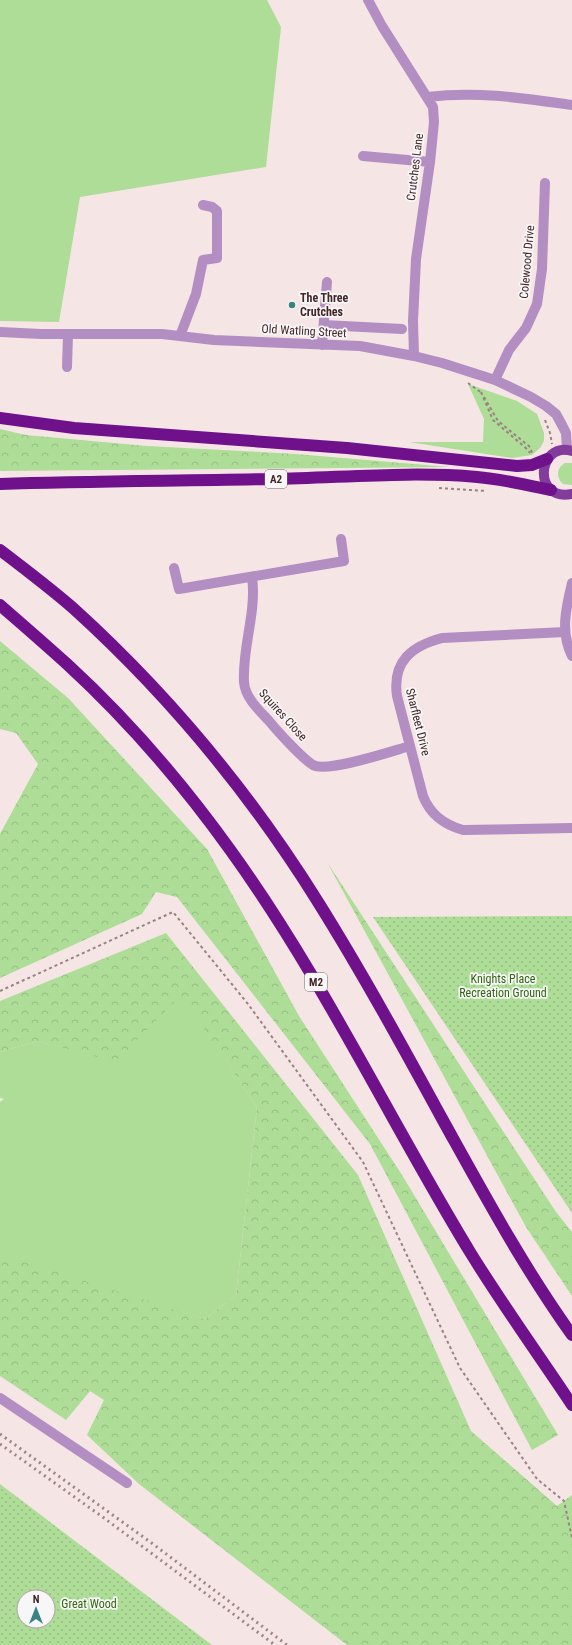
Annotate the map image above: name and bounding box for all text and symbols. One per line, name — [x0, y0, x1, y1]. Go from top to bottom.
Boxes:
street label: Crutches Lane — [404, 132, 426, 202]
street label: Colewood Drive — [517, 224, 537, 299]
place label: The Three Crutches — [300, 291, 349, 319]
marker: The Three Crutches — [287, 300, 297, 310]
street label: Old Watling Street — [261, 322, 347, 340]
road number: A2 — [265, 470, 287, 488]
street label: Squires Close — [256, 686, 310, 744]
street label: Sharfleet Drive — [403, 687, 433, 758]
park label: Knights Place Recreation Ground — [459, 972, 547, 1000]
road number: M2 — [305, 973, 327, 991]
north arrow — [16, 1589, 56, 1629]
text: N — [33, 1593, 40, 1606]
park label: Great Wood — [61, 1597, 117, 1611]

